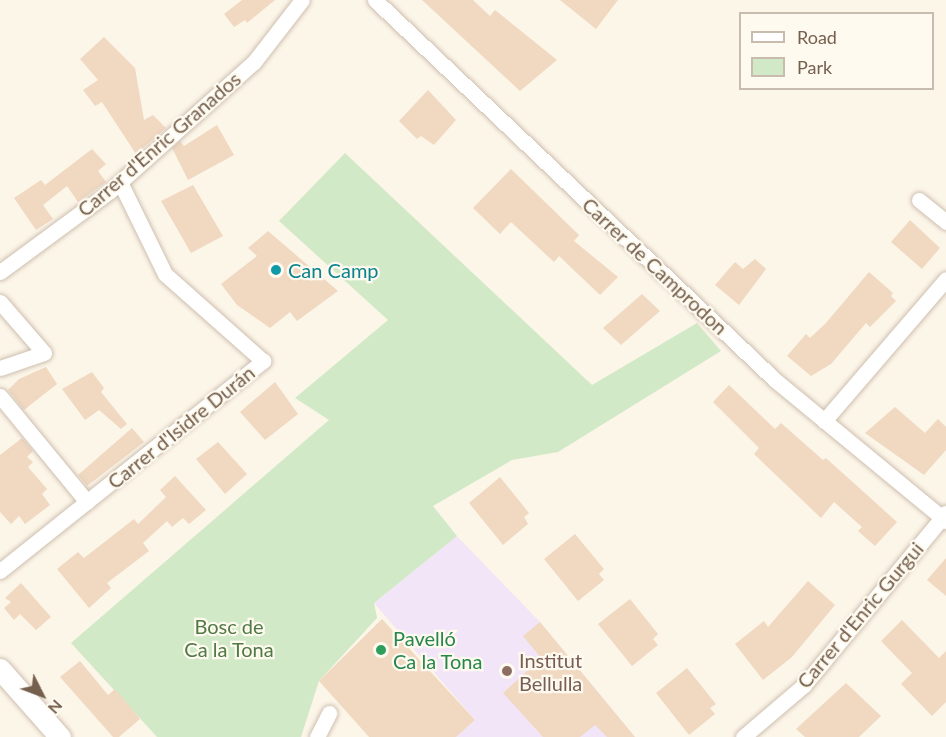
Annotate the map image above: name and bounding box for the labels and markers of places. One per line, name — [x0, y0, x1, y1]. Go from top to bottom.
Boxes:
place label: Can Camp — [288, 258, 379, 282]
marker: Can Camp — [269, 263, 283, 277]
place label: Pavelló Ca la Tona — [393, 626, 483, 673]
marker: Pavelló Ca la Tona — [374, 643, 388, 657]
place label: Institut Bellulla — [519, 648, 582, 695]
marker: Institut Bellulla — [500, 664, 514, 678]

